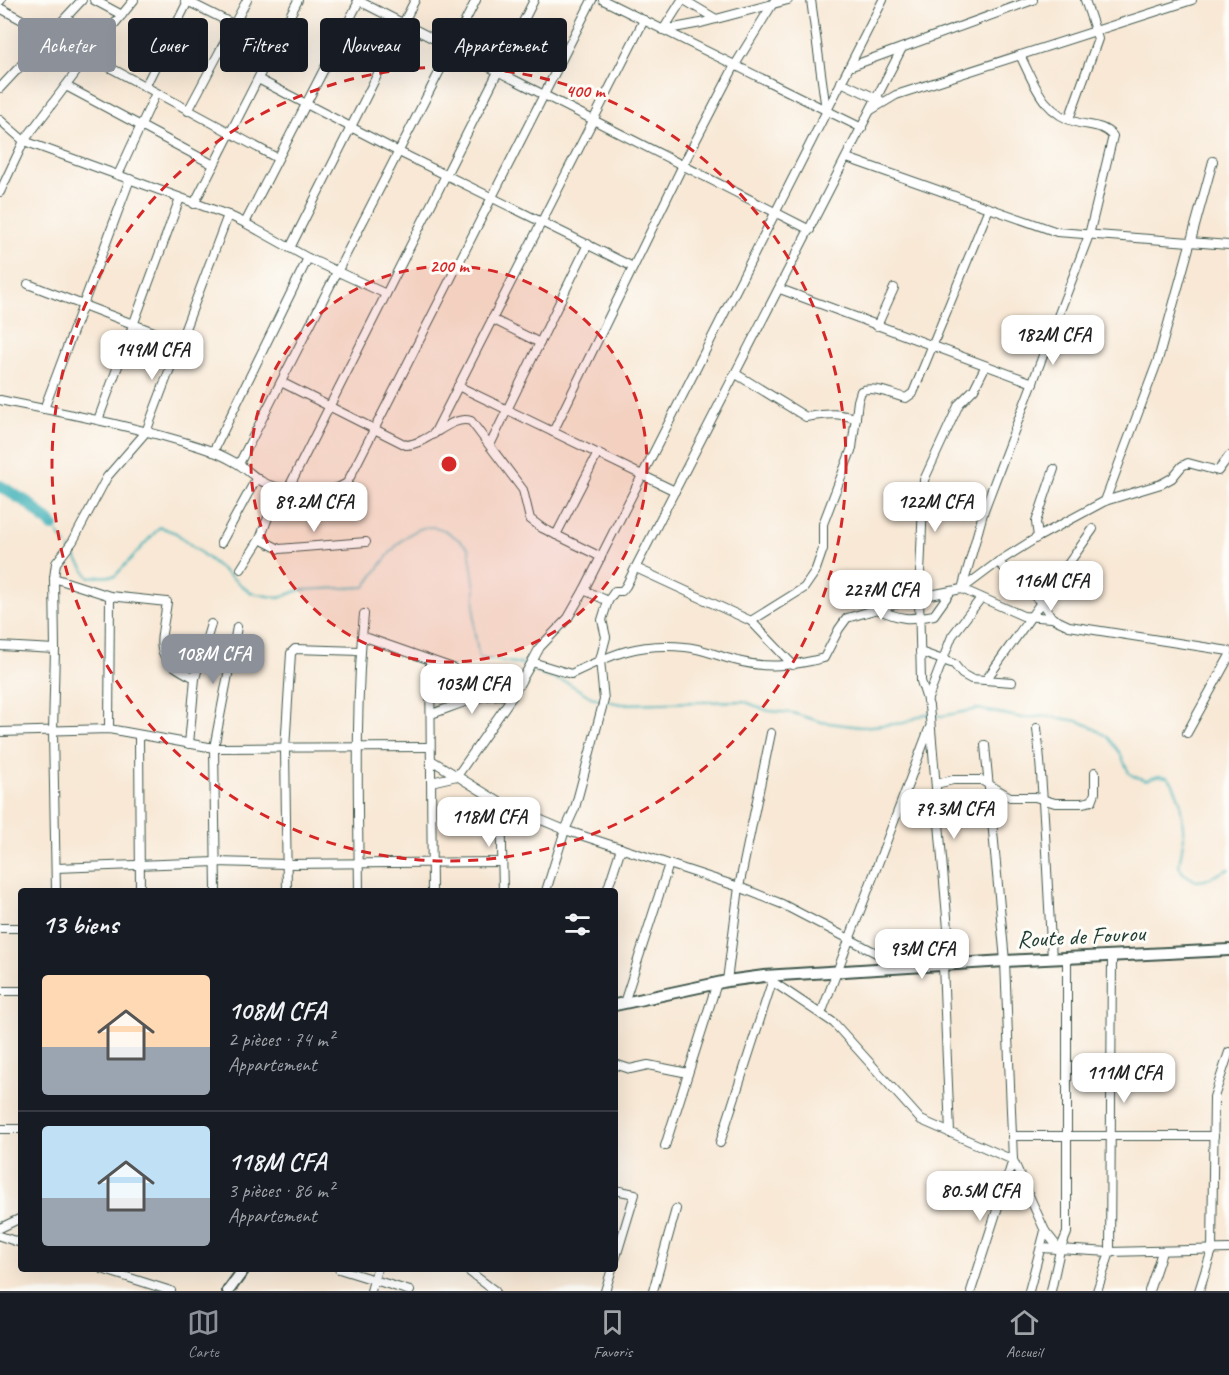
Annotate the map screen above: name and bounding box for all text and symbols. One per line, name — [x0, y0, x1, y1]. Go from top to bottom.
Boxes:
chip: Acheter — [18, 18, 116, 72]
chip: Louer — [128, 18, 208, 72]
chip: Filtres — [220, 18, 308, 72]
chip: Nouveau — [320, 18, 420, 72]
chip: Appartement — [432, 18, 567, 72]
text: 400 m — [566, 80, 606, 102]
text: 200 m — [430, 255, 470, 277]
pin: 182M CFA — [991, 315, 1115, 366]
text: 182M CFA — [1015, 322, 1091, 347]
pin: 149M CFA — [90, 330, 214, 381]
text: 149M CFA — [114, 337, 190, 362]
centre of rings — [439, 454, 459, 474]
pin: 89.2M CFA — [245, 482, 383, 533]
pin: 122M CFA — [873, 482, 997, 533]
text: 89.2M CFA — [274, 489, 354, 514]
text: 122M CFA — [897, 489, 973, 514]
pin: 116M CFA — [989, 561, 1113, 612]
text: 116M CFA — [1013, 568, 1089, 593]
pin: 227M CFA — [819, 570, 943, 621]
text: 227M CFA — [843, 577, 919, 602]
pin: 108M CFA — [151, 634, 275, 685]
text: 108M CFA — [175, 641, 251, 666]
pin: 103M CFA — [410, 664, 534, 715]
text: 103M CFA — [434, 671, 510, 696]
pin: 79.3M CFA — [885, 789, 1023, 840]
text: 79.3M CFA — [915, 796, 994, 821]
pin: 118M CFA — [427, 797, 551, 848]
text: 118M CFA — [451, 804, 527, 829]
text: 13 biens — [42, 908, 118, 941]
icon: filters — [561, 908, 594, 941]
street label: Route de Fourou — [1016, 918, 1148, 954]
pin: 93M CFA — [867, 929, 977, 980]
text: 93M CFA — [889, 936, 955, 961]
text: 108M CFA — [228, 994, 326, 1027]
icon: home — [90, 999, 162, 1071]
text: 2 pièces · 74 m² — [228, 1027, 334, 1052]
text: Appartement — [228, 1052, 317, 1077]
pin: 111M CFA — [1062, 1053, 1186, 1104]
text: 111M CFA — [1086, 1060, 1162, 1085]
text: 118M CFA — [228, 1145, 326, 1178]
icon: home — [90, 1150, 162, 1222]
pin: 80.5M CFA — [911, 1171, 1049, 1222]
text: 3 pièces · 86 m² — [228, 1178, 334, 1203]
text: 80.5M CFA — [941, 1178, 1020, 1203]
text: Appartement — [228, 1203, 317, 1228]
tab: Carte — [187, 1306, 220, 1362]
tab: Favoris — [594, 1306, 632, 1362]
tab: Accueil — [1006, 1306, 1042, 1362]

